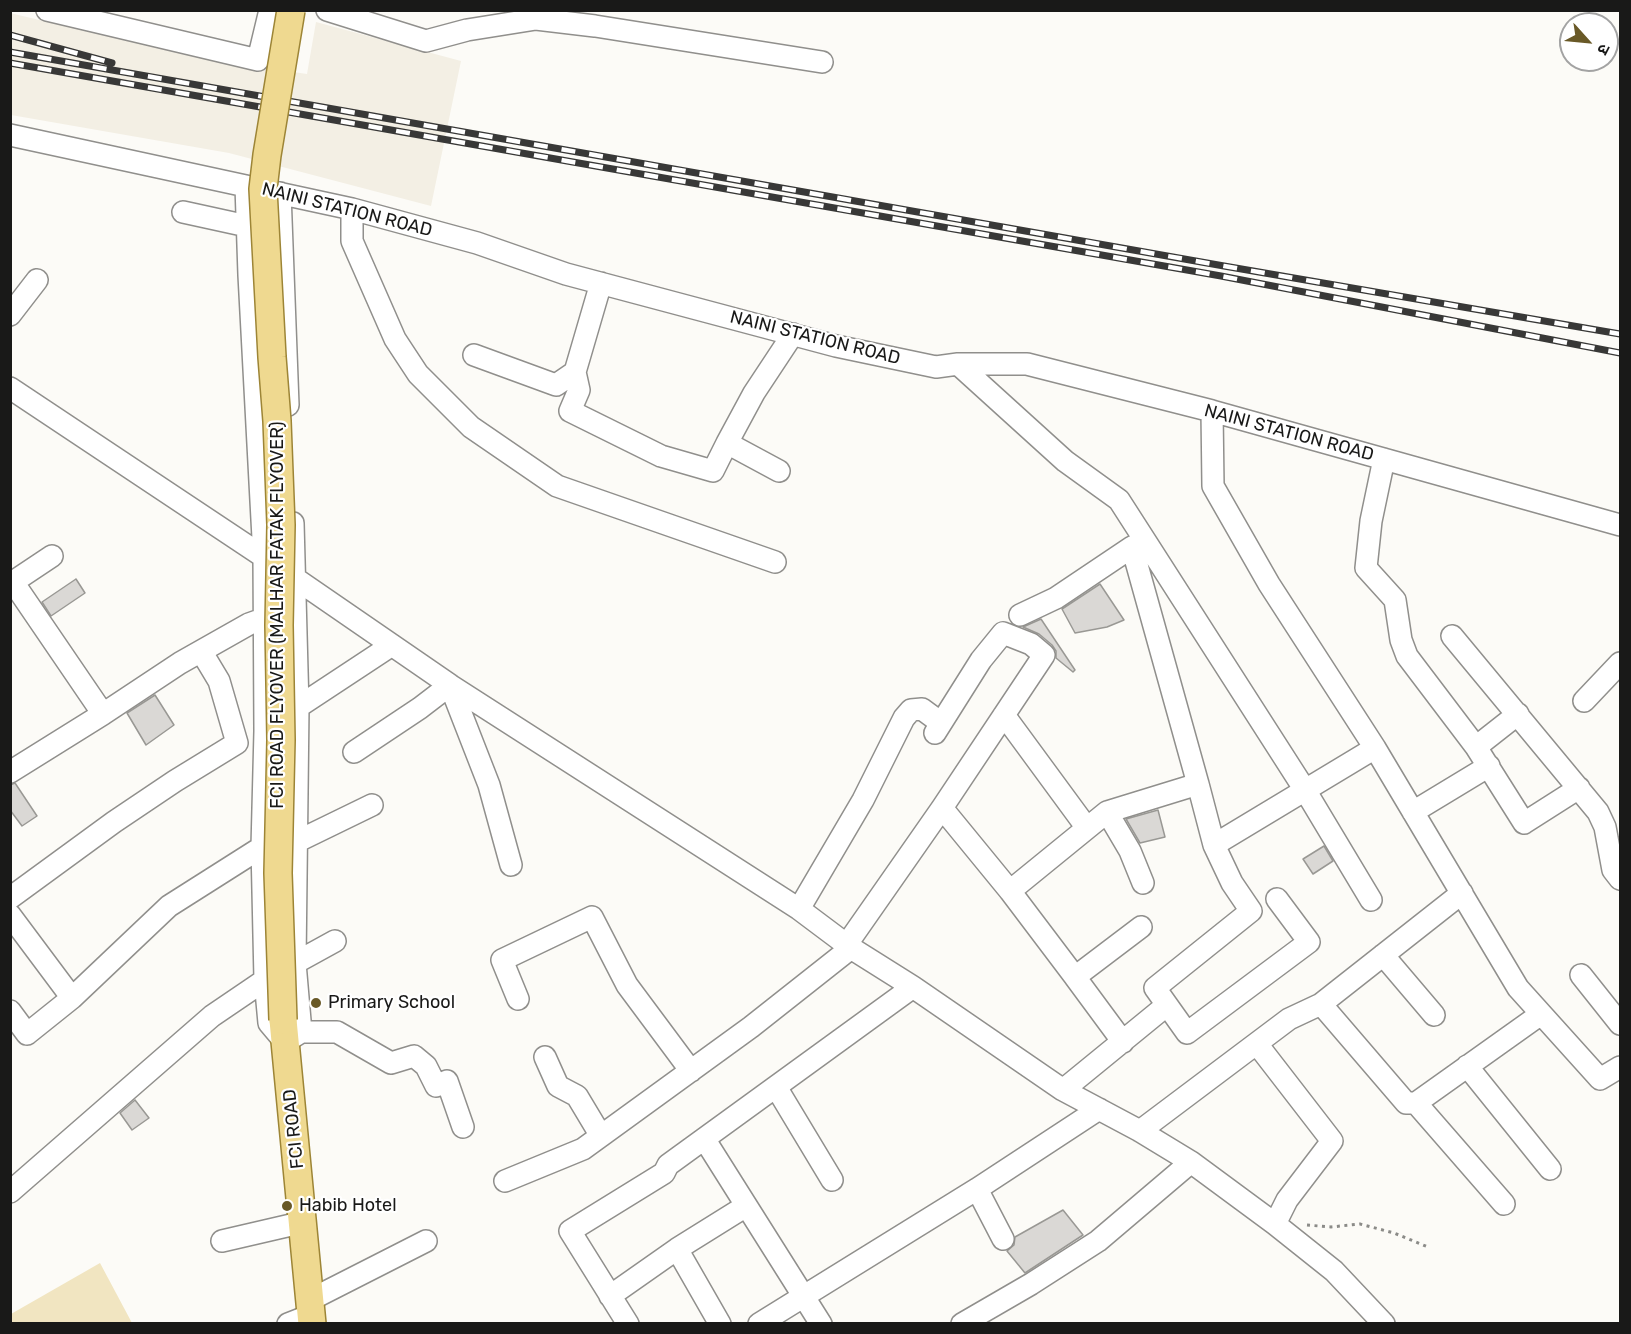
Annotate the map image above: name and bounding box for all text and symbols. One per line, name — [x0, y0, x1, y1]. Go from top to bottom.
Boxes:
north arrow — [1559, 12, 1619, 72]
text: उ — [1593, 41, 1614, 58]
street label: NAINI STATION ROAD — [260, 178, 434, 242]
street label: NAINI STATION ROAD — [728, 306, 902, 370]
street label: NAINI STATION ROAD — [1202, 400, 1376, 466]
street label: FCI ROAD FLYOVER (MALHAR FATAK FLYOVER) — [267, 421, 289, 809]
place label: Primary School — [328, 992, 455, 1014]
marker: Primary School — [309, 996, 323, 1010]
street label: FCI ROAD — [279, 1088, 309, 1170]
place label: Habib Hotel — [299, 1195, 397, 1217]
marker: Habib Hotel — [280, 1199, 294, 1213]

